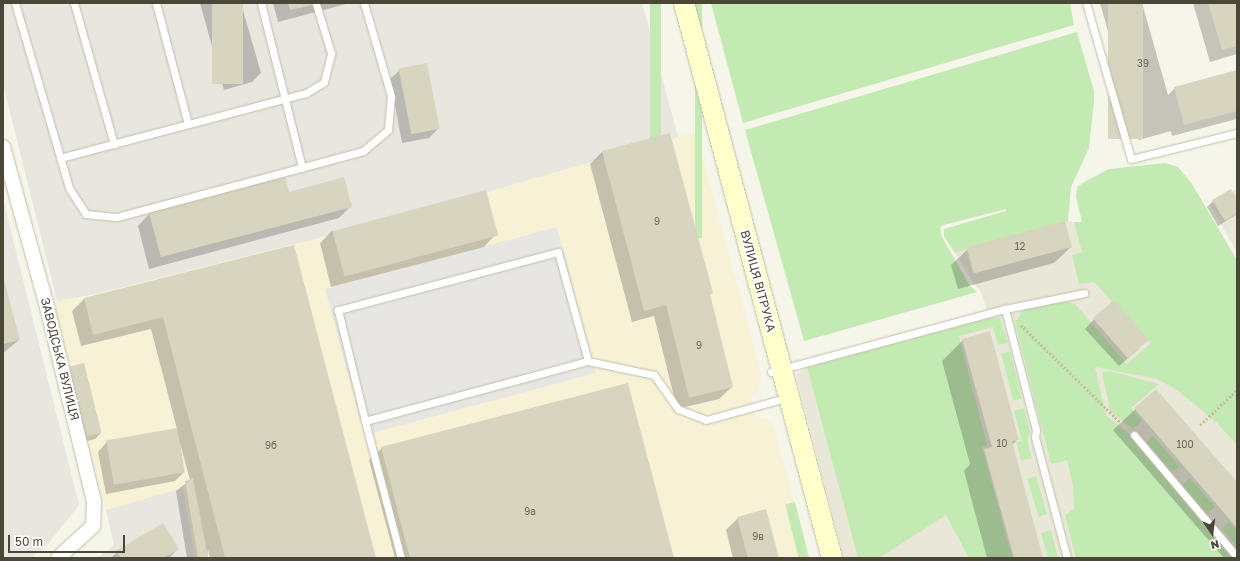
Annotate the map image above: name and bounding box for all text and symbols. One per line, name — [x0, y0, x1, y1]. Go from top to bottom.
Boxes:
house number: 39 — [1137, 58, 1149, 70]
house number: 9 — [654, 216, 660, 228]
street label: ВУЛИЦЯ ВІТРУКА — [737, 229, 779, 333]
house number: 12 — [1015, 241, 1025, 253]
street label: ЗАВОДСЬКА ВУЛИЦЯ — [38, 296, 82, 422]
house number: 9 — [696, 340, 702, 352]
house number: 10 — [996, 438, 1008, 450]
house number: 100 — [1176, 439, 1194, 451]
house number: 9б — [265, 440, 277, 452]
house number: 9а — [524, 506, 536, 518]
north arrow — [1192, 513, 1232, 553]
scale bar — [10, 527, 127, 553]
house number: 9в — [752, 531, 764, 543]
text: 50 m — [15, 534, 43, 549]
text: N — [1209, 538, 1221, 552]

